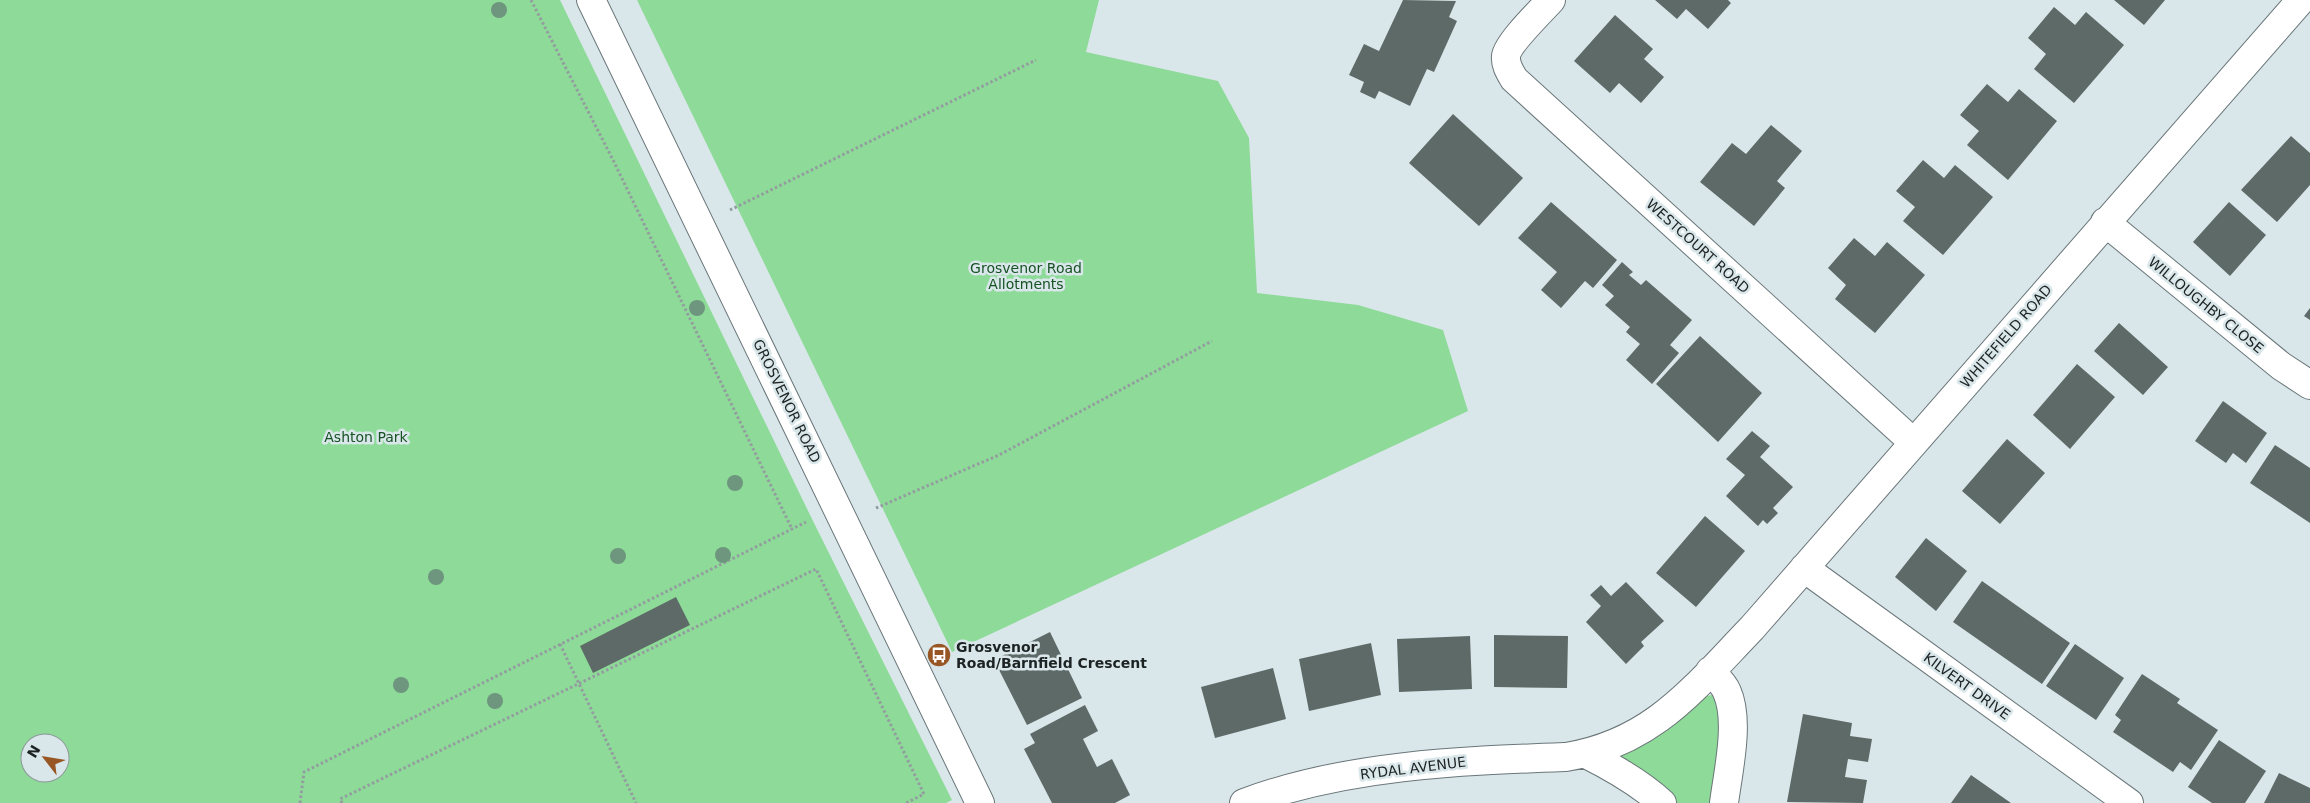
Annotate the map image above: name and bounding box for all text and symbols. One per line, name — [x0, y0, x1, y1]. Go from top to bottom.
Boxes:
street label: WESTCOURT ROAD — [1643, 196, 1753, 296]
street label: WILLOUGHBY CLOSE — [2145, 254, 2267, 356]
park label: Grosvenor Road Allotments — [970, 260, 1082, 292]
street label: WHITEFIELD ROAD — [1957, 281, 2055, 391]
street label: GROSVENOR ROAD — [750, 337, 824, 465]
park label: Ashton Park — [324, 429, 409, 445]
place label: Grosvenor Road/Barnfield Crescent — [956, 639, 1147, 671]
bus stop icon: Grosvenor Road/Barnfield Crescent — [926, 642, 952, 668]
street label: KILVERT DRIVE — [1921, 649, 2013, 723]
north arrow — [20, 733, 70, 783]
text: N — [24, 742, 44, 760]
street label: RYDAL AVENUE — [1359, 754, 1467, 782]

